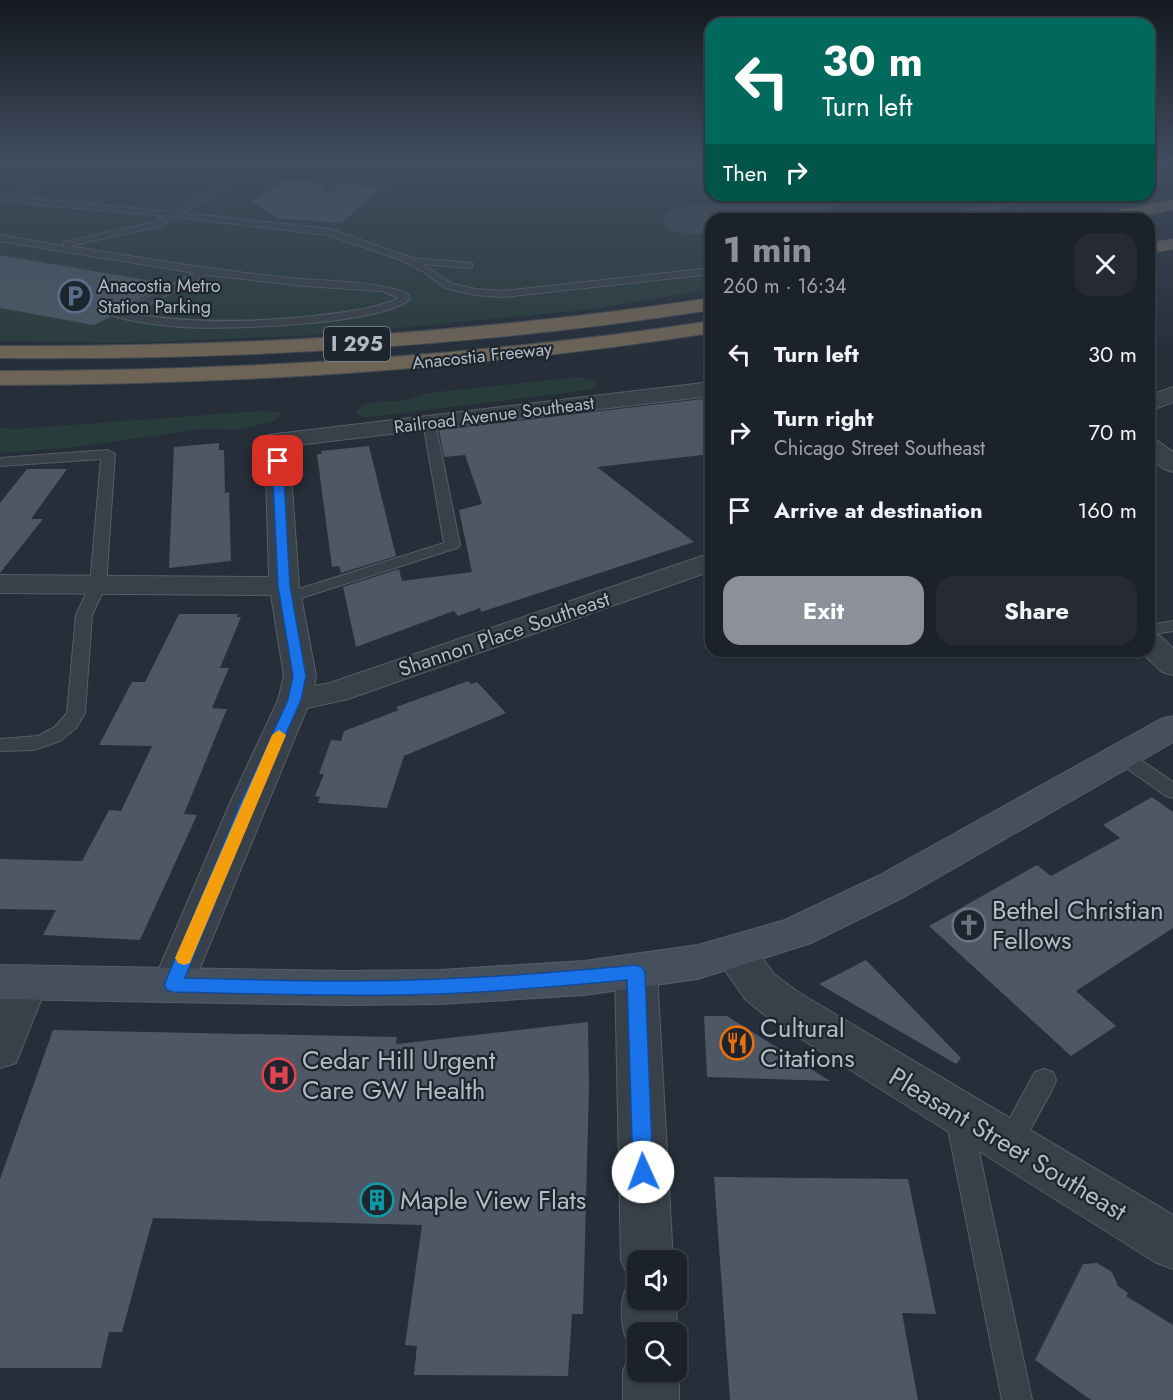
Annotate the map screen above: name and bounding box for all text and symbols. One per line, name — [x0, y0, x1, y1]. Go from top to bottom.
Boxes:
text: 30 m — [822, 31, 923, 92]
icon: left — [723, 42, 801, 120]
text: Turn left — [822, 87, 912, 126]
icon: right — [780, 156, 813, 189]
text: Then — [723, 157, 768, 189]
text: 1 min — [723, 223, 812, 275]
button: close — [1074, 233, 1137, 296]
text: 260 m · 16:34 — [723, 272, 847, 301]
place label: Anacostia Metro Station Parking — [98, 273, 221, 320]
parking icon: Anacostia Metro Station Parking — [57, 278, 93, 314]
road number: I 295 — [324, 327, 390, 361]
street label: Anacostia Freeway — [411, 336, 553, 376]
icon: left — [723, 338, 756, 371]
text: Turn left — [774, 338, 859, 370]
text: 30 m — [1088, 338, 1137, 370]
street label: Railroad Avenue Southeast — [392, 390, 596, 440]
text: Turn right — [774, 402, 874, 434]
icon: right — [723, 416, 756, 449]
text: 70 m — [1088, 416, 1137, 448]
text: Chicago Street Southeast — [774, 434, 985, 463]
pin — [252, 435, 303, 486]
icon: arrive — [261, 444, 294, 477]
icon: arrive — [723, 494, 756, 527]
text: Arrive at destination — [774, 494, 983, 526]
text: 160 m — [1077, 494, 1137, 526]
button: Exit — [723, 576, 924, 645]
button: Share — [936, 576, 1137, 645]
street label: Shannon Place Southeast — [394, 584, 614, 684]
place label: Bethel Christian Fellows — [992, 891, 1164, 959]
church icon: Bethel Christian Fellows — [951, 907, 987, 943]
place label: Cultural Citations — [760, 1009, 855, 1077]
restaurant icon: Cultural Citations — [719, 1025, 755, 1061]
place label: Cedar Hill Urgent Care GW Health — [302, 1041, 496, 1109]
hospital icon: Cedar Hill Urgent Care GW Health — [261, 1057, 297, 1093]
street label: Pleasant Street Southeast — [882, 1058, 1135, 1231]
position arrow — [611, 1140, 675, 1204]
place label: Maple View Flats — [400, 1181, 586, 1219]
building icon: Maple View Flats — [359, 1182, 395, 1218]
map controls — [627, 1250, 687, 1382]
button: sound — [627, 1250, 687, 1310]
button: search — [627, 1322, 687, 1382]

